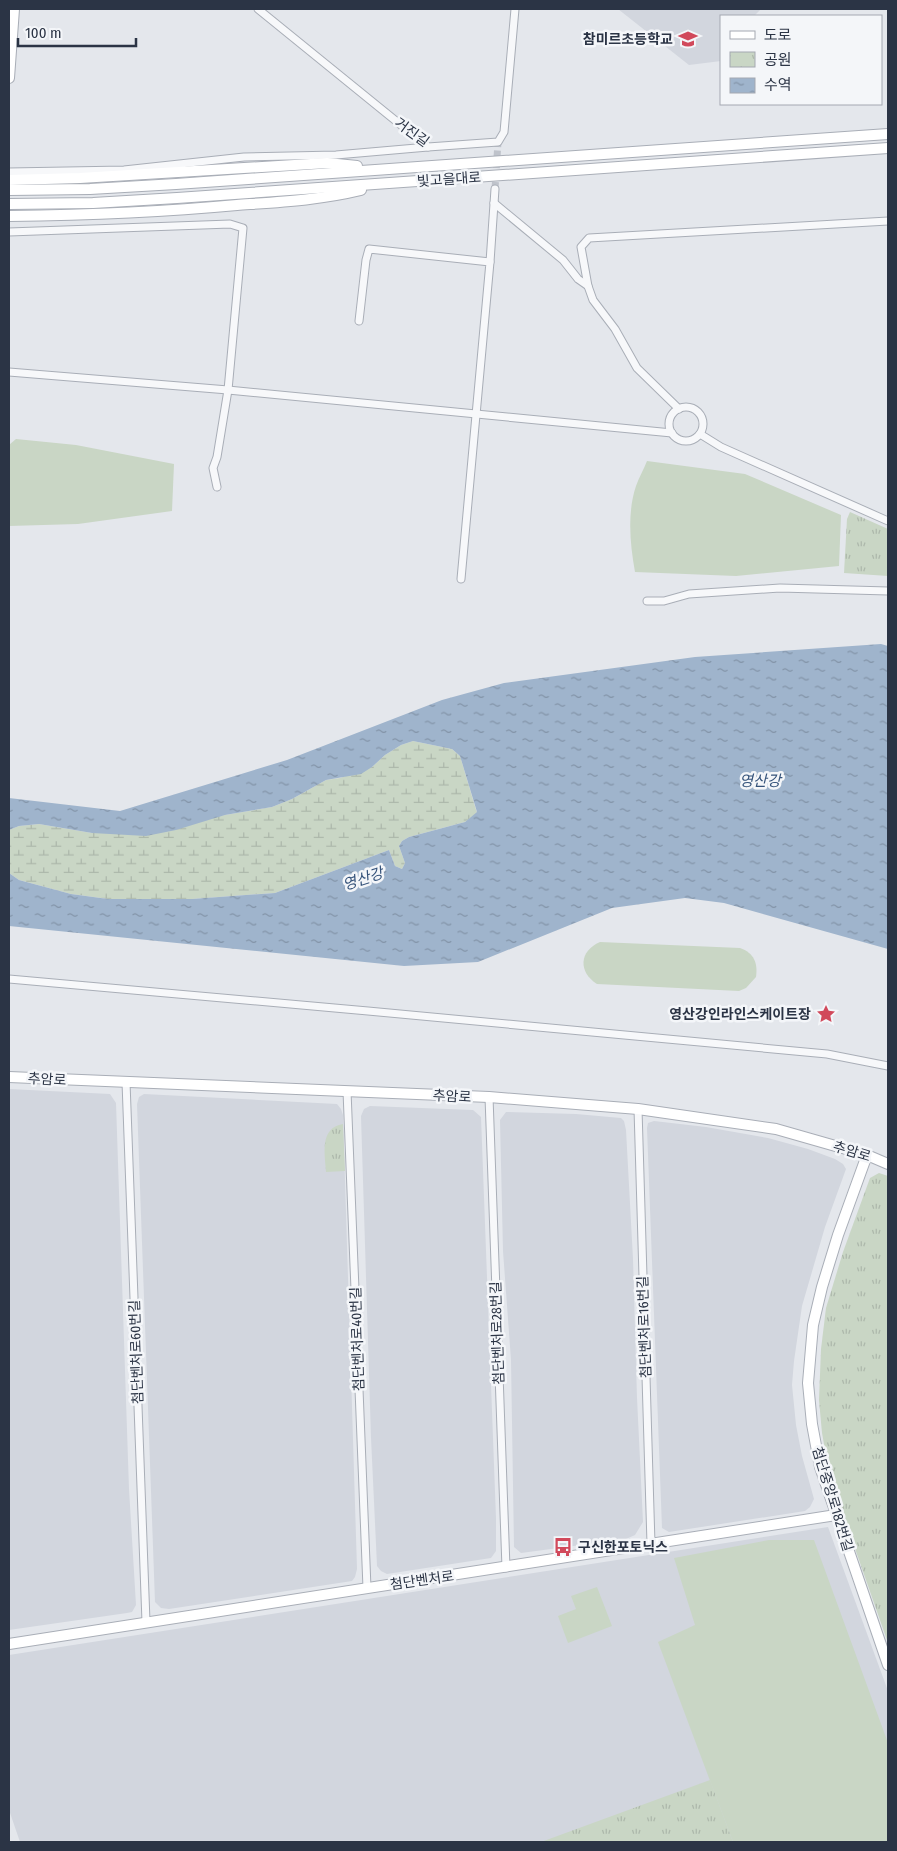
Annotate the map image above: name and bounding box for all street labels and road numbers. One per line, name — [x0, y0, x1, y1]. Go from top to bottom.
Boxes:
street label: 거진길 — [391, 114, 432, 151]
street label: 빛고을대로 — [416, 169, 482, 190]
street label: 추암로 — [27, 1070, 67, 1089]
street label: 추암로 — [432, 1087, 472, 1106]
street label: 추암로 — [831, 1138, 873, 1165]
street label: 첨단벤처로16번길 — [634, 1275, 655, 1379]
street label: 첨단벤처로28번길 — [487, 1281, 508, 1385]
street label: 첨단벤처로40번길 — [347, 1287, 368, 1391]
street label: 첨단벤처로60번길 — [126, 1300, 147, 1404]
street label: 첨단중앙로182번길 — [809, 1445, 857, 1554]
street label: 첨단벤처로 — [389, 1568, 455, 1593]

